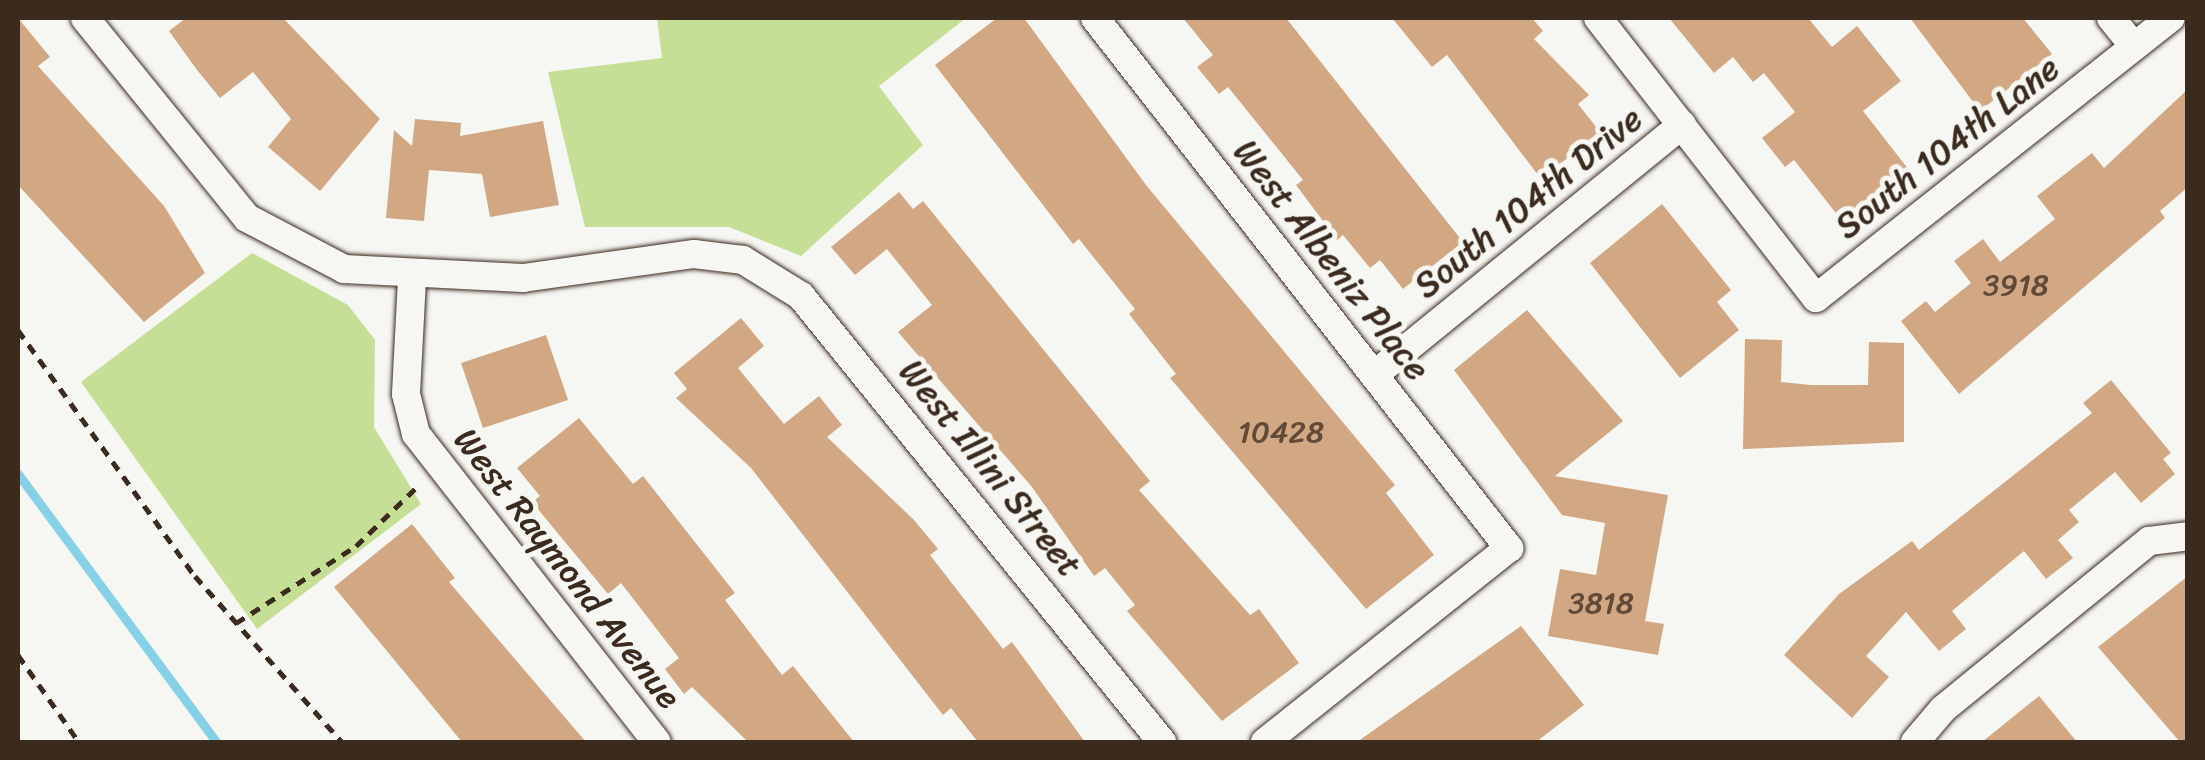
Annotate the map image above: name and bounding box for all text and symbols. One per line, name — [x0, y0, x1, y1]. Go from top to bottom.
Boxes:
street label: South 104th Lane — [1826, 46, 2068, 248]
street label: South 104th Drive — [1405, 97, 1651, 307]
street label: West Albeniz Place — [1225, 131, 1439, 389]
house number: 3918 — [1983, 267, 2049, 303]
street label: West Illini Street — [890, 350, 1092, 586]
house number: 10428 — [1238, 414, 1324, 450]
street label: West Raymond Avenue — [445, 419, 691, 717]
house number: 3818 — [1568, 585, 1634, 621]

